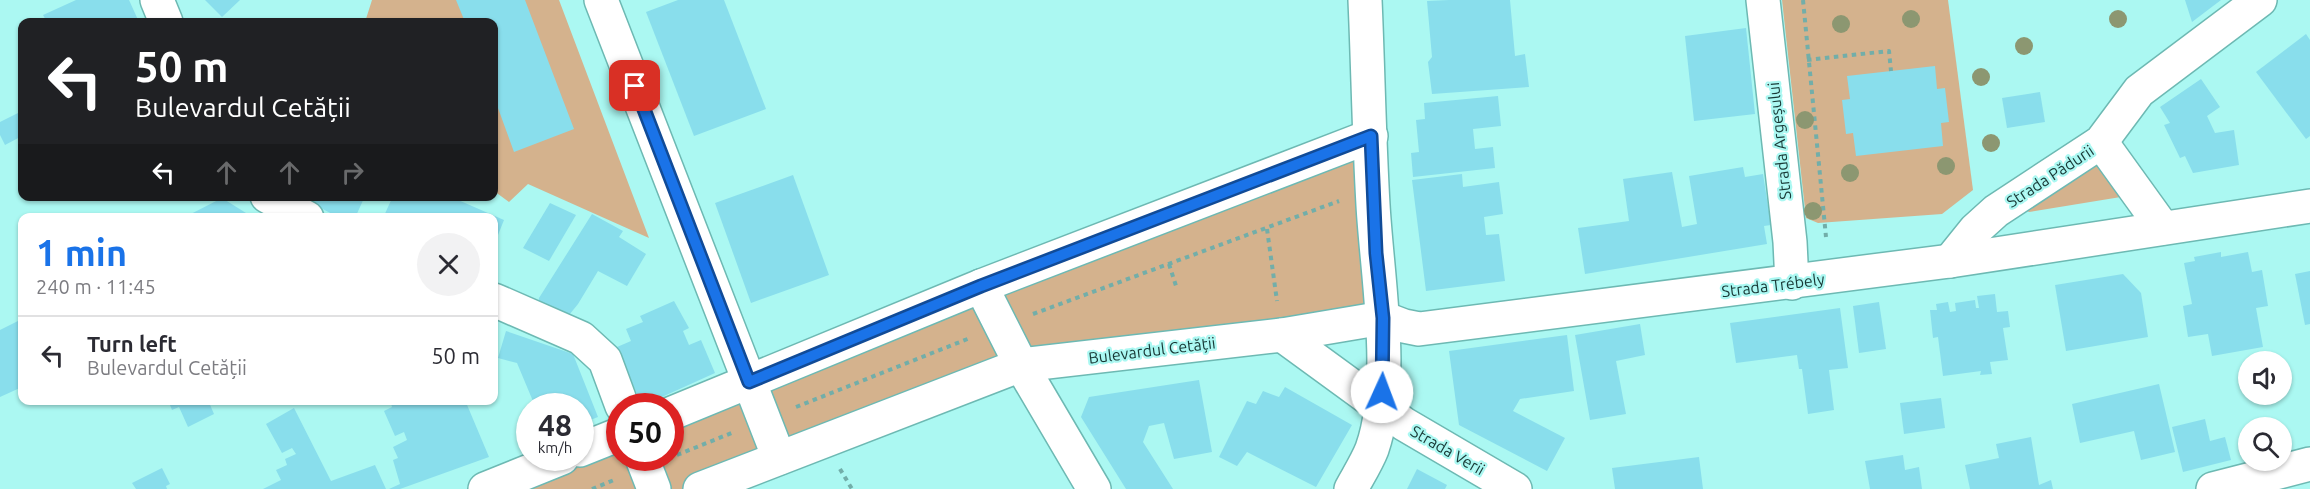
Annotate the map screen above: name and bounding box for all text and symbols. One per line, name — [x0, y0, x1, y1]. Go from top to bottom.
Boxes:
icon: left — [36, 42, 114, 120]
text: 50 m — [135, 43, 229, 90]
pin — [609, 60, 660, 111]
icon: arrive — [618, 69, 651, 102]
street label: Strada Argeșului — [1764, 81, 1794, 201]
text: Bulevardul Cetății — [135, 92, 351, 122]
street label: Strada Pădurii — [2003, 141, 2097, 211]
icon: left — [147, 156, 180, 189]
icon: ahead — [210, 156, 243, 189]
icon: ahead — [273, 156, 306, 189]
icon: right — [336, 156, 369, 189]
text: 1 min — [36, 232, 127, 273]
button: close — [417, 233, 480, 296]
street label: Strada Trébely — [1721, 270, 1826, 300]
text: 240 m · 11:45 — [36, 275, 156, 298]
text: Turn left — [87, 331, 177, 356]
street label: Bulevardul Cetății — [1087, 333, 1217, 367]
icon: left — [36, 339, 69, 372]
text: 50 m — [431, 343, 480, 368]
map controls — [2238, 351, 2292, 471]
button: sound — [2238, 351, 2292, 405]
text: Bulevardul Cetății — [87, 356, 247, 379]
position arrow — [1350, 360, 1414, 424]
speed limit sign: 50 — [606, 393, 684, 471]
text: 48 — [538, 408, 572, 442]
button: search — [2238, 417, 2292, 471]
street label: Strada Verii — [1408, 422, 1488, 478]
text: km/h — [538, 439, 572, 456]

